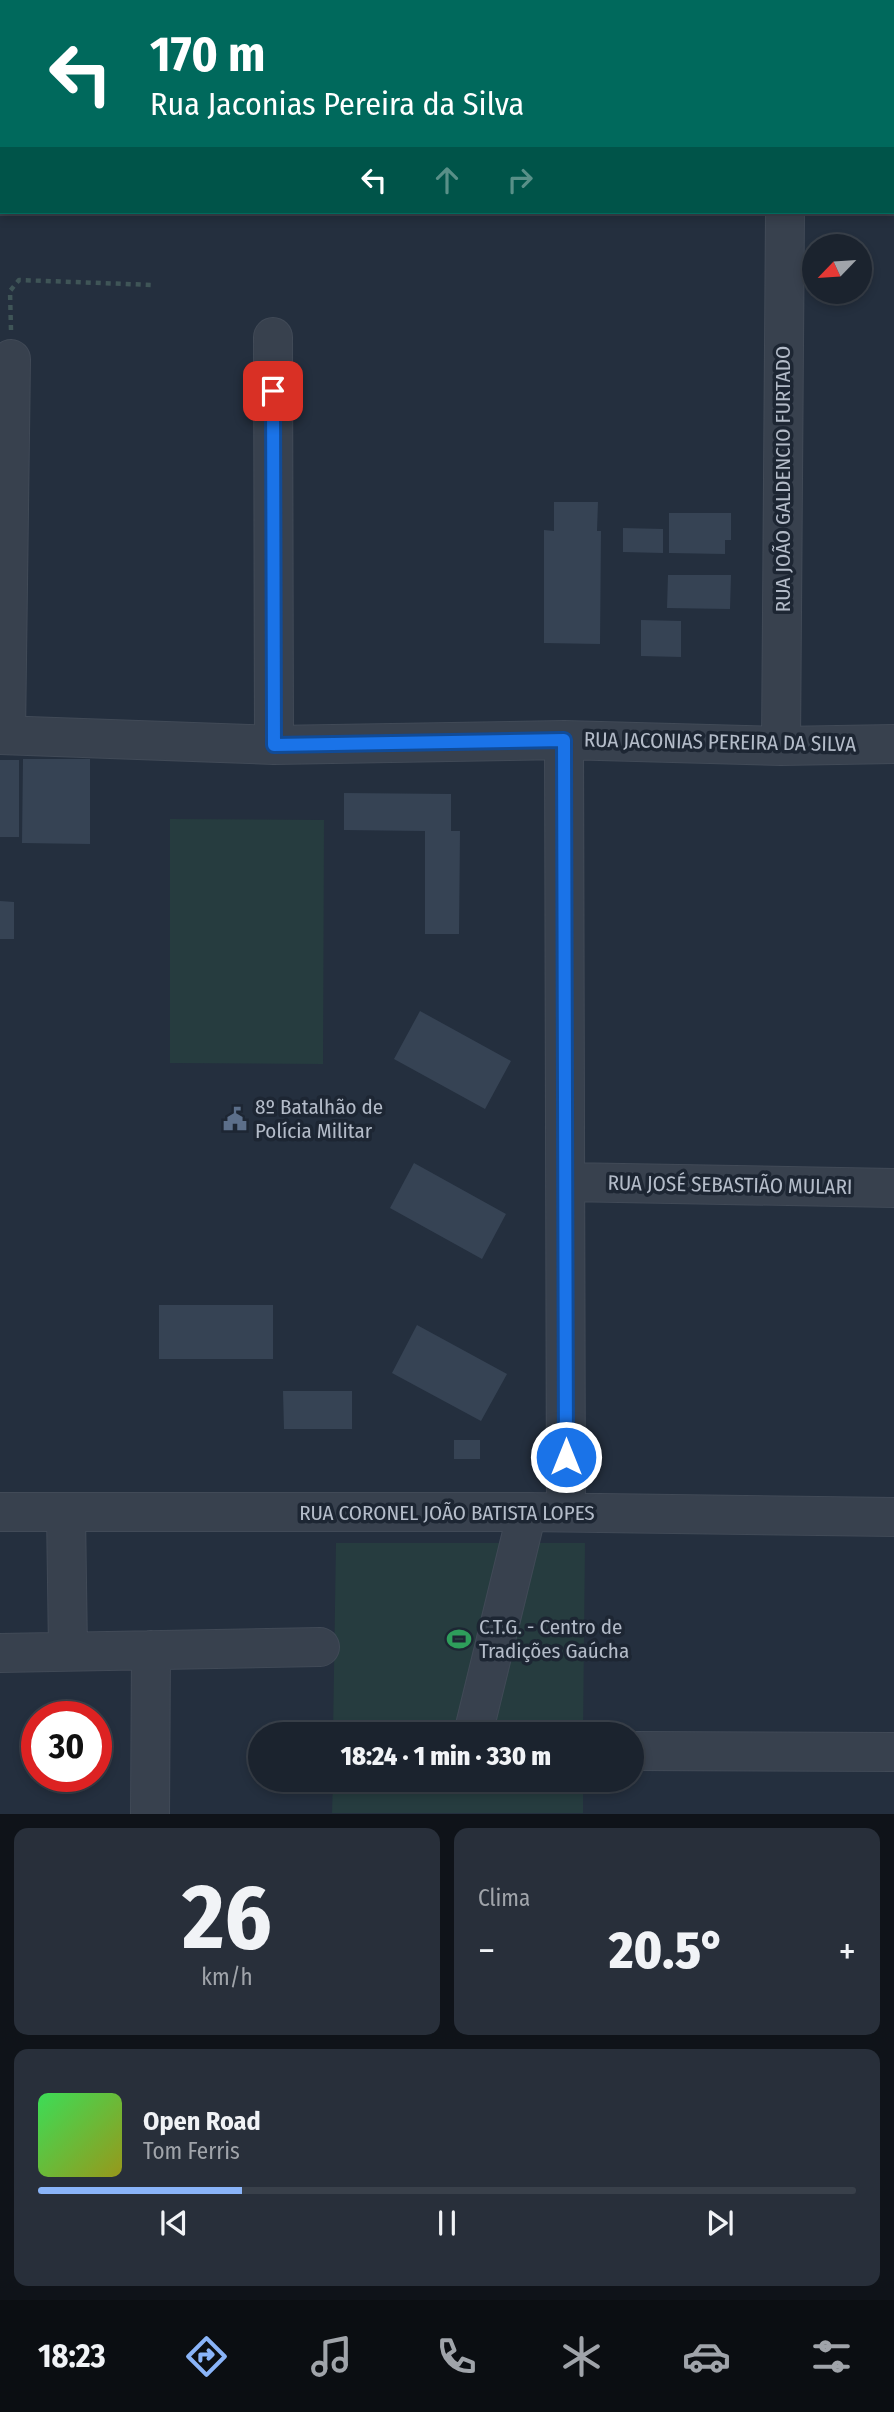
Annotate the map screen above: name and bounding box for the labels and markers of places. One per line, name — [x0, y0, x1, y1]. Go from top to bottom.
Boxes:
pin — [243, 361, 303, 421]
place label: 8º Batalhão de Polícia Militar — [255, 1094, 383, 1144]
public building icon: 8º Batalhão de Polícia Militar — [221, 1105, 249, 1133]
place label: C.T.G. - Centro de Tradições Gaúcha — [479, 1614, 629, 1664]
sports icon: C.T.G. - Centro de Tradições Gaúcha — [445, 1625, 473, 1653]

